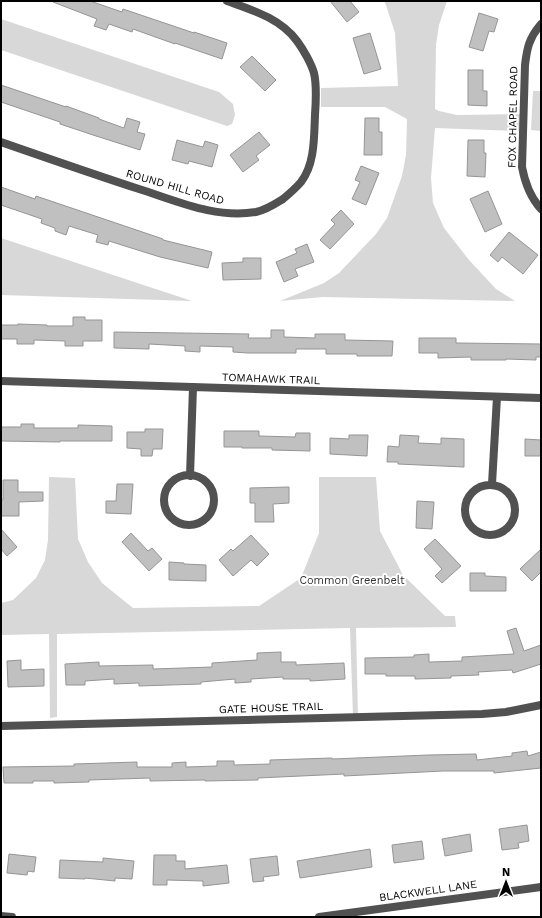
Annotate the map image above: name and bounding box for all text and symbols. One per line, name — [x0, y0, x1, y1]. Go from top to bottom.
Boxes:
street label: FOX CHAPEL ROAD — [506, 66, 520, 168]
street label: ROUND HILL ROAD — [124, 167, 226, 207]
street label: TOMAHAWK TRAIL — [222, 371, 321, 387]
park label: Common Greenbelt — [299, 574, 405, 587]
street label: GATE HOUSE TRAIL — [219, 700, 324, 716]
north arrow — [486, 862, 526, 902]
text: N — [502, 866, 510, 879]
street label: BLACKWELL LANE — [378, 878, 478, 904]

